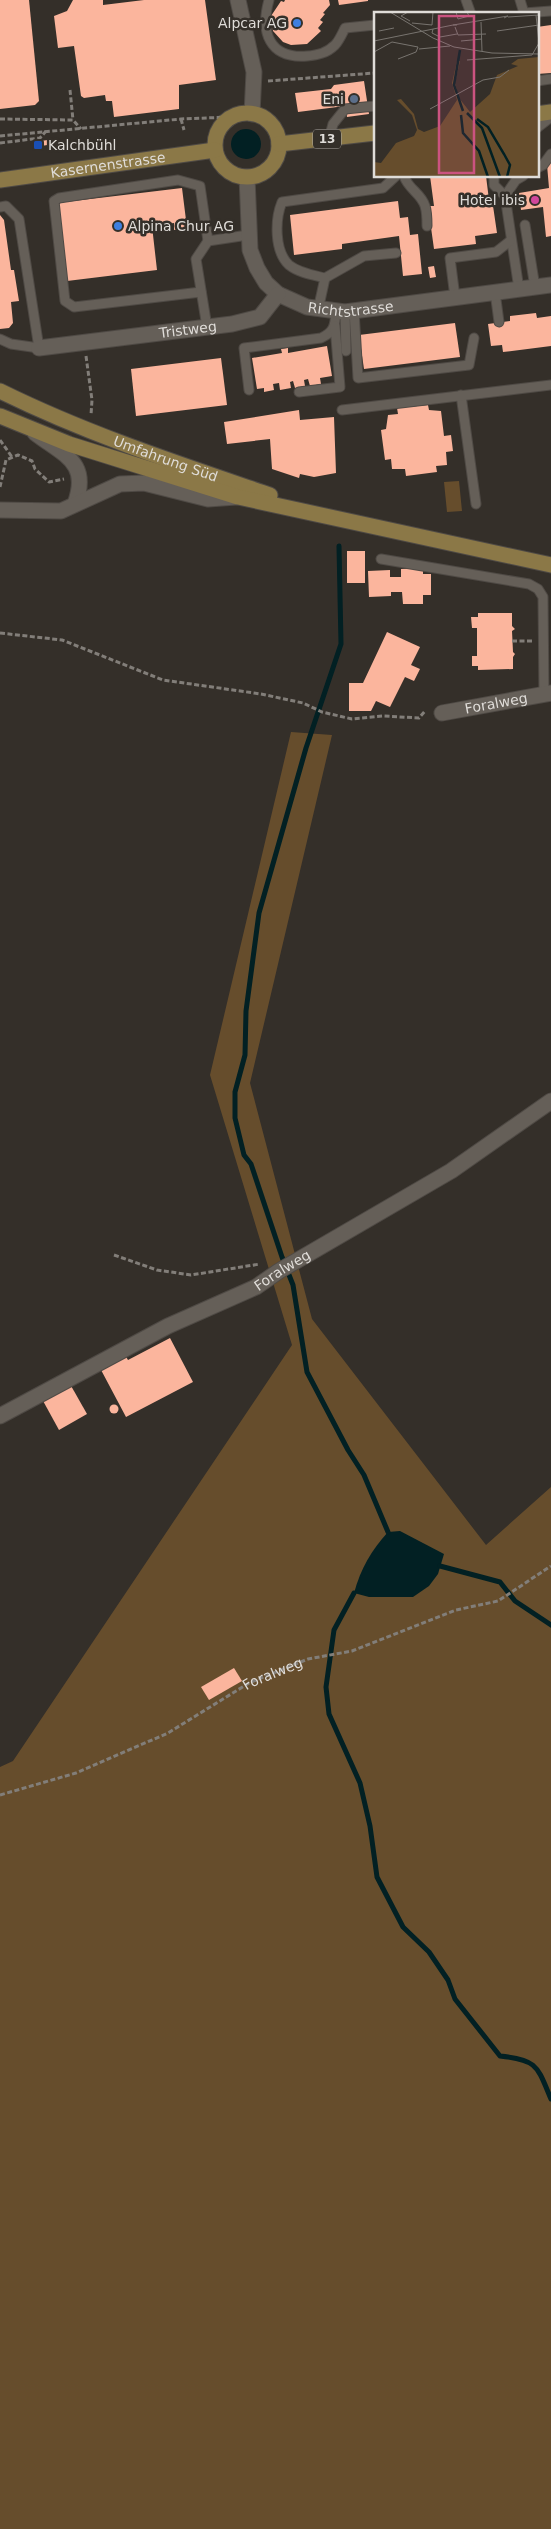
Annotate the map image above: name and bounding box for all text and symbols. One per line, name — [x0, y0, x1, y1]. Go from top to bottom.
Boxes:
inset map — [374, 12, 538, 178]
place label: Alpcar AG — [218, 15, 287, 31]
marker: Alpcar AG — [291, 17, 303, 29]
place label: Eni — [322, 91, 344, 107]
marker: Eni — [348, 93, 360, 105]
road number: 13 — [313, 130, 341, 148]
place label: Kalchbühl — [48, 137, 117, 153]
marker: Kalchbühl — [32, 139, 44, 151]
street label: Kasernenstrasse — [50, 149, 166, 181]
place label: Hotel ibis — [460, 192, 525, 208]
marker: Hotel ibis — [529, 194, 541, 206]
place label: Alpina Chur AG — [128, 218, 234, 234]
marker: Alpina Chur AG — [112, 220, 124, 232]
street label: Richtstrasse — [307, 298, 394, 320]
street label: Tristweg — [157, 318, 218, 341]
street label: Umfahrung Süd — [111, 433, 220, 485]
street label: Foralweg — [463, 689, 529, 717]
street label: Foralweg — [251, 1247, 313, 1294]
street label: Foralweg — [239, 1654, 305, 1693]

